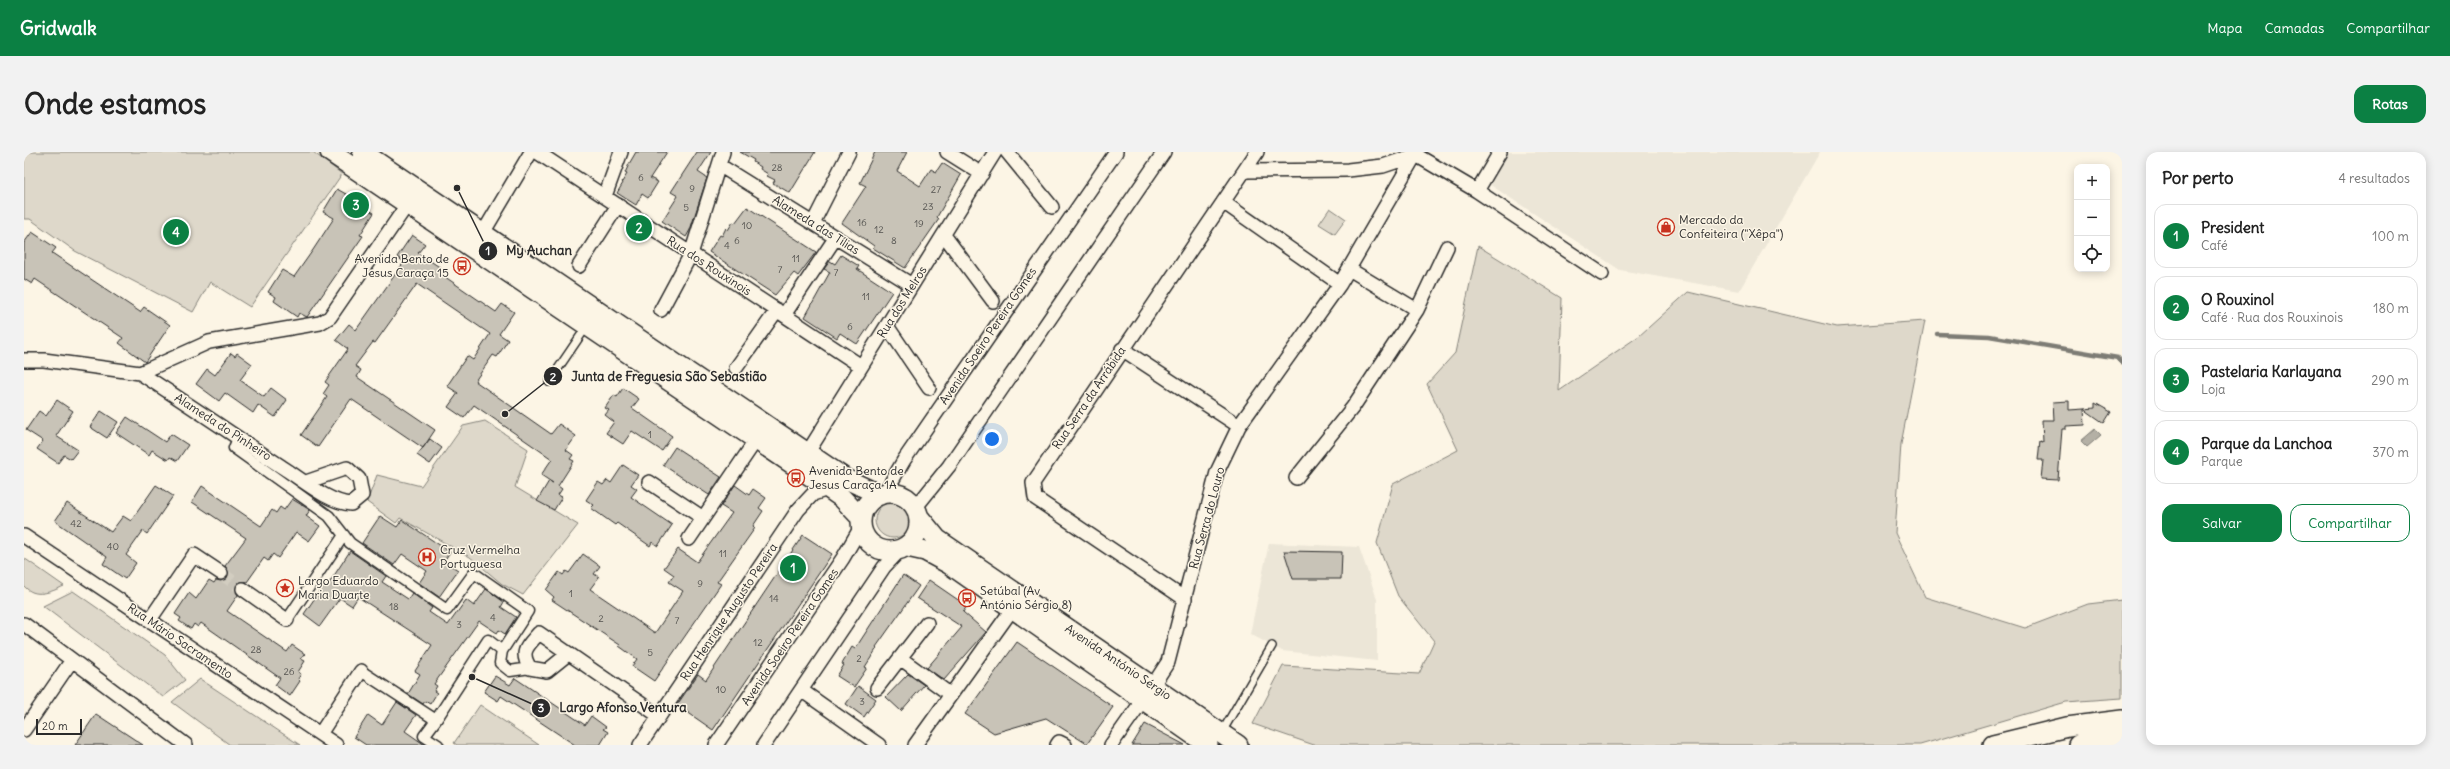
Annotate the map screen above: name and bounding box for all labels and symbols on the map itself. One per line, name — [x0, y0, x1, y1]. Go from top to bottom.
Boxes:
house number: 28 — [771, 161, 783, 174]
house number: 6 — [638, 171, 644, 184]
house number: 9 — [689, 182, 695, 195]
house number: 27 — [931, 183, 941, 196]
pin: 3 — [343, 190, 369, 220]
street label: Alameda das Tílias — [770, 192, 863, 257]
house number: 23 — [922, 200, 934, 213]
house number: 5 — [683, 201, 689, 214]
place label: Mercado da Confeiteira ("Xêpa") — [1679, 212, 1784, 241]
pin: 2 — [626, 213, 652, 243]
house number: 16 — [857, 216, 867, 229]
pin: 4 — [163, 217, 189, 247]
house number: 19 — [914, 217, 924, 230]
shop icon: Mercado da Confeiteira ("Xêpa") — [1656, 217, 1676, 237]
house number: 10 — [742, 219, 752, 232]
house number: 12 — [874, 223, 884, 236]
street label: Rua dos Rouxinois — [664, 233, 754, 299]
house number: 6 — [734, 234, 740, 247]
house number: 8 — [891, 234, 897, 247]
callout: My Auchan — [478, 238, 580, 263]
house number: 4 — [724, 239, 730, 252]
text: My Auchan — [506, 242, 572, 259]
text: 1 — [486, 243, 490, 258]
place label: Avenida Bento de Jesus Caraça 15 — [354, 251, 449, 280]
house number: 11 — [792, 252, 800, 265]
bus stop icon: Avenida Bento de Jesus Caraça 15 — [452, 256, 472, 276]
house number: 7 — [778, 263, 783, 276]
street label: Rua dos Melros — [873, 263, 930, 341]
street label: Avenida Soeiro Pereira Gomes — [936, 264, 1039, 407]
house number: 7 — [834, 266, 839, 279]
house number: 11 — [862, 290, 870, 303]
house number: 6 — [847, 320, 853, 333]
street label: Rua Serra da Arrábida — [1049, 343, 1129, 452]
callout: Junta de Freguesia São Sebastião — [543, 364, 775, 389]
text: Junta de Freguesia São Sebastião — [571, 368, 767, 385]
text: 2 — [550, 369, 557, 384]
street label: Alameda do Pinheiro — [172, 390, 275, 464]
house number: 1 — [648, 428, 652, 441]
your location — [982, 429, 1002, 449]
place label: Avenida Bento de Jesus Caraça 1A — [809, 463, 904, 492]
street label: Rua Serra do Louro — [1186, 465, 1227, 571]
bus stop icon: Avenida Bento de Jesus Caraça 1A — [786, 468, 806, 488]
house number: 42 — [70, 517, 82, 530]
house number: 40 — [107, 540, 119, 553]
street label: Rua Henrique Augusto Pereira — [677, 540, 780, 683]
place label: Cruz Vermelha Portuguesa — [440, 542, 520, 571]
hospital icon: Cruz Vermelha Portuguesa — [417, 547, 437, 567]
house number: 11 — [719, 547, 727, 560]
pin: 1 — [780, 553, 806, 583]
street label: Avenida Soeiro Pereira Gomes — [738, 565, 841, 708]
place label: Largo Eduardo Maria Duarte — [298, 573, 379, 602]
house number: 9 — [697, 577, 703, 590]
place icon: Largo Eduardo Maria Duarte — [275, 578, 295, 598]
place label: Setúbal (Av António Sérgio 8) — [980, 583, 1072, 612]
house number: 1 — [569, 587, 573, 600]
bus stop icon: Setúbal (Av António Sérgio 8) — [957, 588, 977, 608]
house number: 14 — [769, 592, 779, 605]
street label: Rua Mário Sacramento — [125, 600, 236, 682]
house number: 18 — [389, 600, 399, 613]
house number: 4 — [490, 611, 496, 624]
house number: 2 — [598, 612, 604, 625]
house number: 7 — [675, 614, 680, 627]
house number: 3 — [456, 618, 462, 631]
street label: Avenida António Sérgio — [1062, 620, 1174, 703]
house number: 12 — [753, 636, 763, 649]
house number: 28 — [250, 643, 262, 656]
house number: 5 — [647, 646, 653, 659]
house number: 2 — [856, 652, 862, 665]
house number: 26 — [283, 665, 295, 678]
house number: 10 — [716, 683, 726, 696]
callout: Largo Afonso Ventura — [531, 695, 695, 720]
house number: 3 — [859, 695, 865, 708]
text: Largo Afonso Ventura — [559, 699, 687, 716]
text: 3 — [538, 700, 545, 715]
scale bar — [36, 717, 82, 736]

